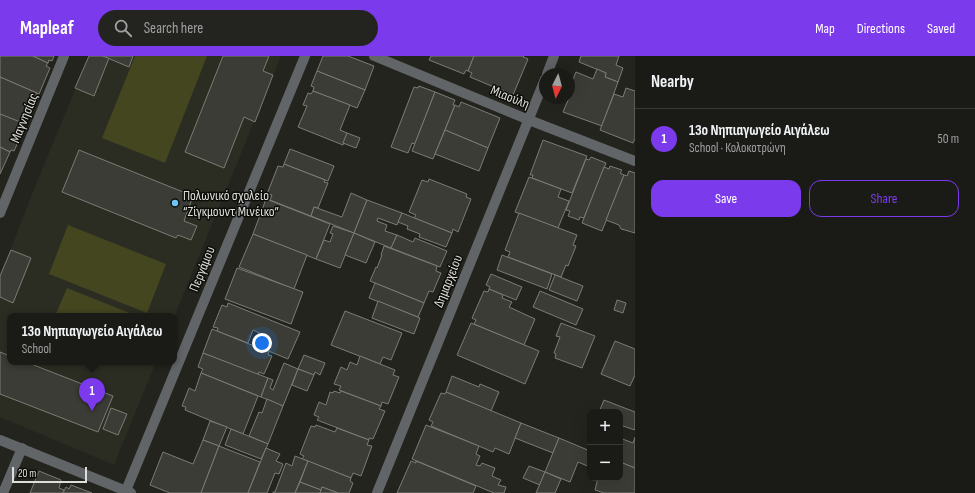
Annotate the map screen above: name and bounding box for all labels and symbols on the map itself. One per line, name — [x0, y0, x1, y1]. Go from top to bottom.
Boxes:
north arrow — [539, 68, 575, 104]
street label: Μιαούλη — [488, 82, 532, 112]
street label: Μαγνησίας — [6, 91, 42, 145]
place label: Πολωνικό σχολείο “Ζίγκμουντ Μινέικο” — [183, 187, 280, 220]
marker: Πολωνικό σχολείο “Ζίγκμουντ Μινέικο” — [170, 198, 180, 208]
street label: Περγάμου — [185, 244, 219, 294]
street label: Δημαρχείου — [430, 252, 466, 310]
your location — [252, 333, 272, 353]
pin: 1 — [79, 378, 105, 411]
scale bar — [12, 465, 87, 484]

